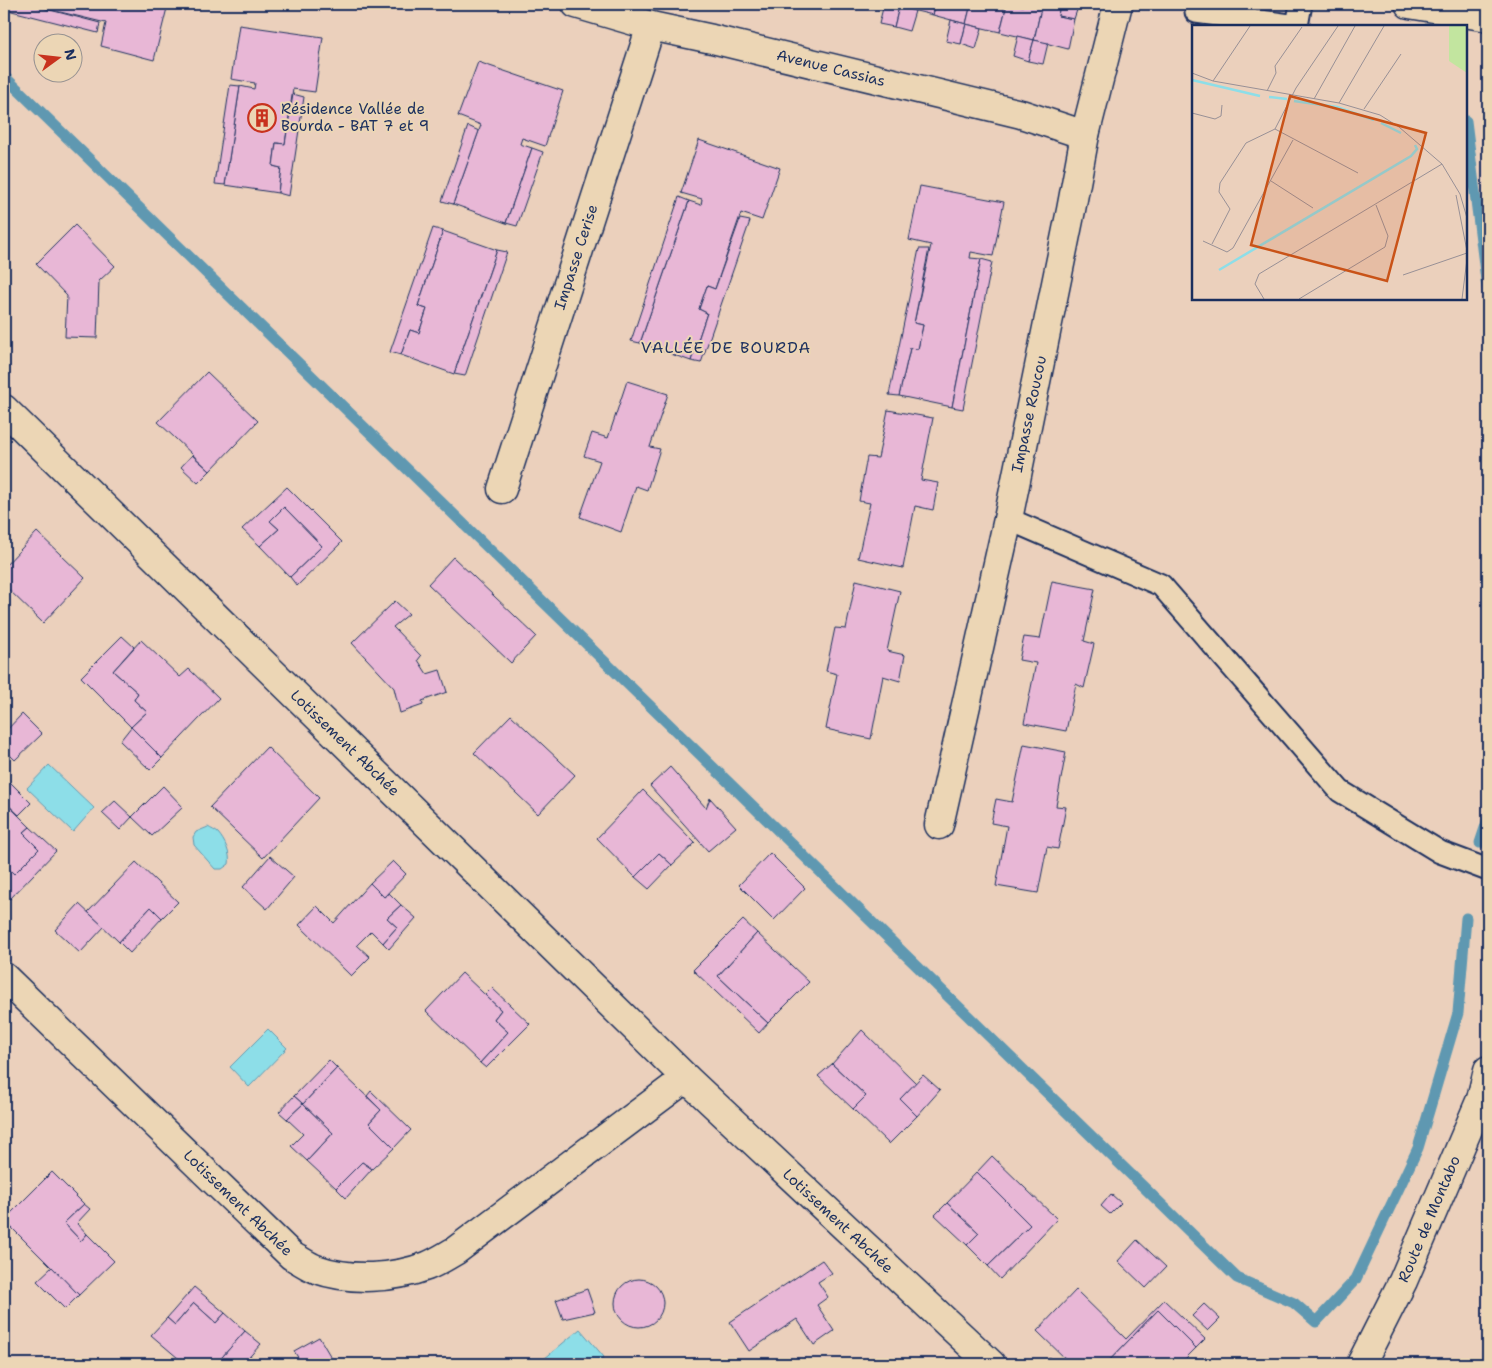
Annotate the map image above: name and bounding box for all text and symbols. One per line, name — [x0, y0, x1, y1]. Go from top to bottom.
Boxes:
inset map — [1192, 25, 1467, 300]
north arrow — [32, 32, 82, 82]
street label: Avenue Cassias — [775, 45, 887, 91]
text: N — [60, 47, 81, 62]
place label: Résidence Vallée de Bourda - BAT 7 et 9 — [281, 99, 429, 136]
building icon: Résidence Vallée de Bourda - BAT 7 et 9 — [247, 103, 277, 133]
street label: Impasse Cerise — [550, 202, 602, 312]
district label: VALLÉE DE BOURDA — [641, 337, 811, 358]
street label: Impasse Roucou — [1007, 354, 1051, 474]
street label: Lotissement Abchée — [286, 686, 404, 800]
street label: Lotissement Abchée — [179, 1146, 297, 1260]
street label: Route de Montabo — [1393, 1152, 1465, 1286]
street label: Lotissement Abchée — [778, 1164, 898, 1278]

